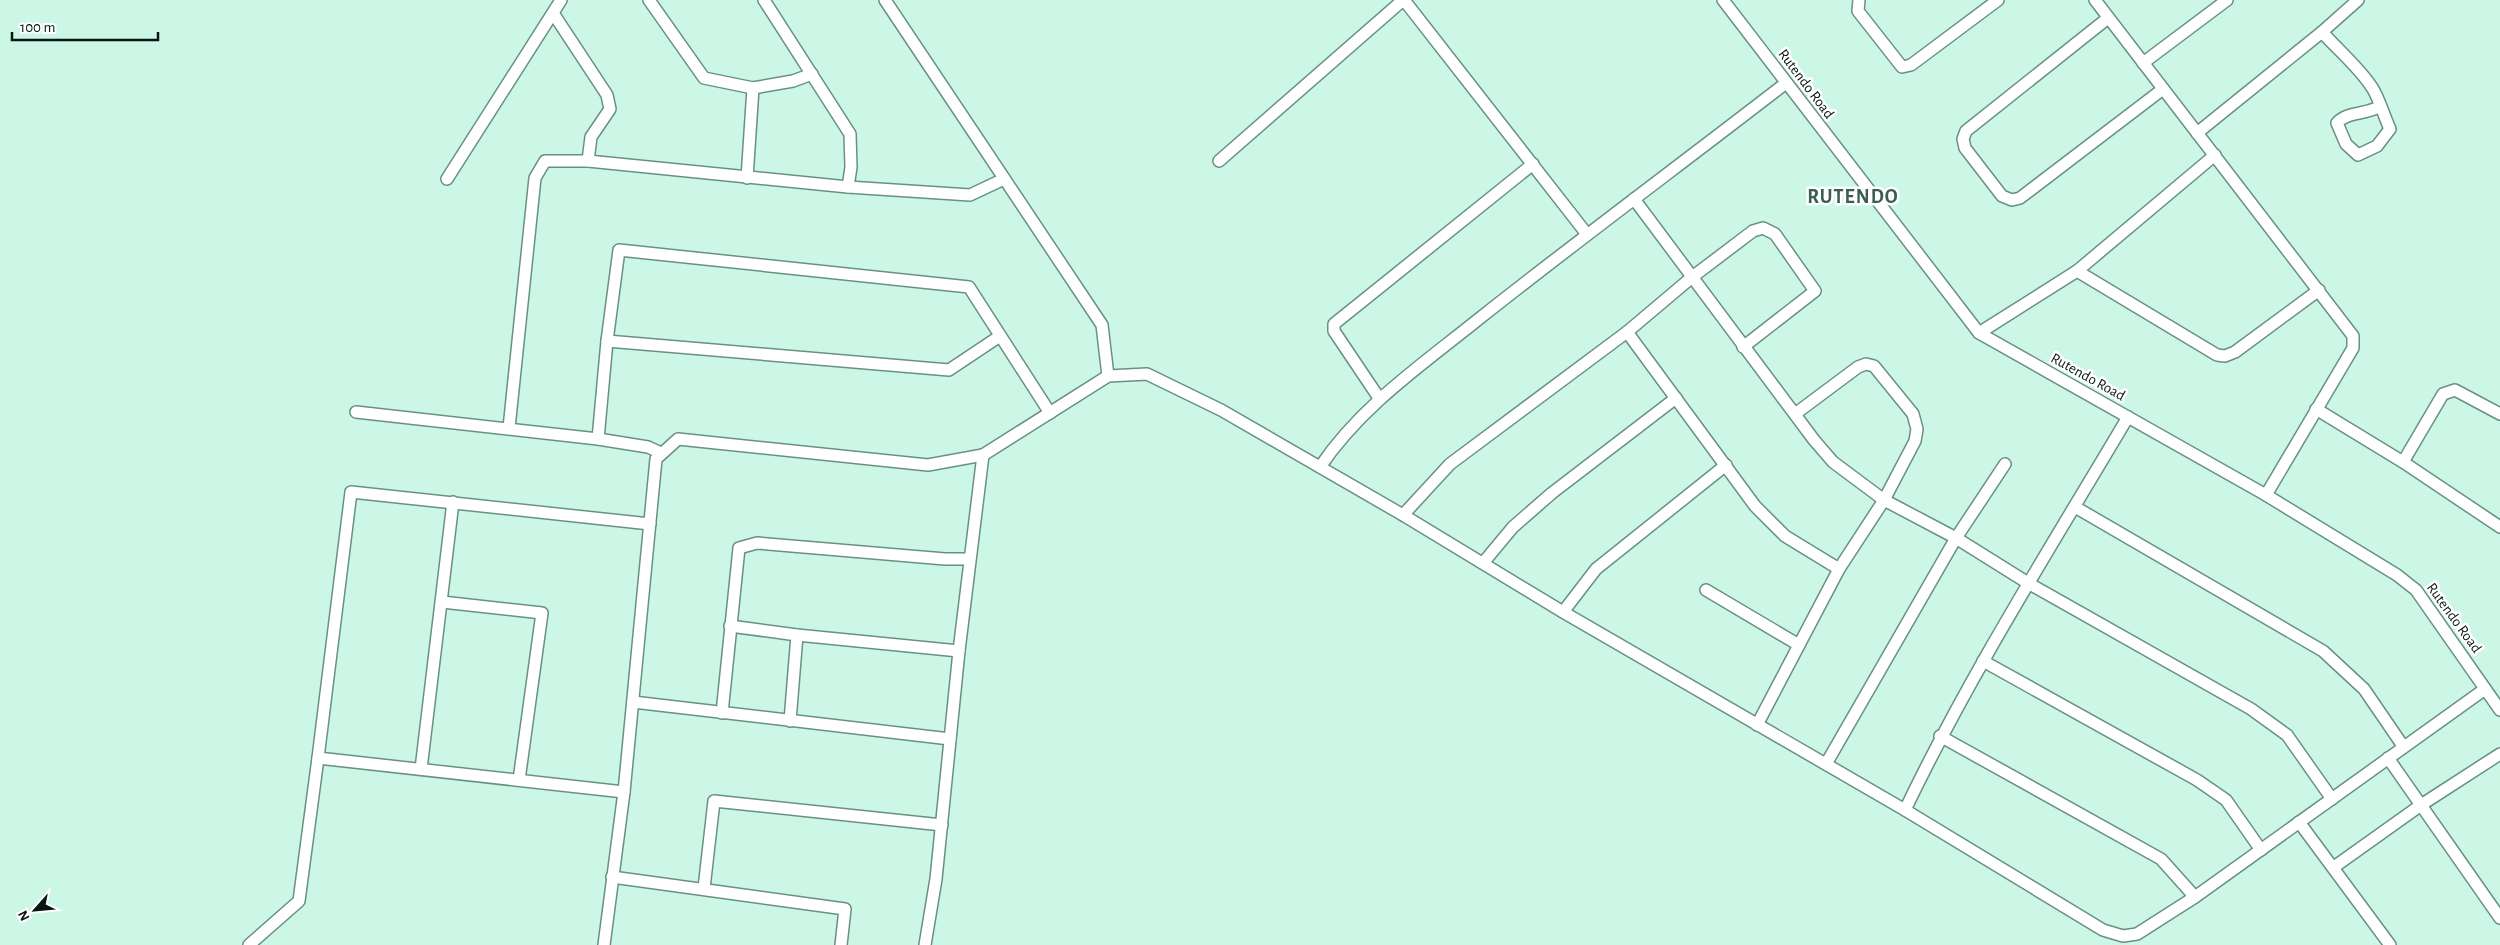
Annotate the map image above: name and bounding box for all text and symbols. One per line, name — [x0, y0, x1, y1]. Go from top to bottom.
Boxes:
scale bar — [12, 10, 159, 42]
text: 100 m — [20, 20, 55, 35]
street label: Rutendo Road — [1775, 47, 1837, 122]
district label: RUTENDO — [1807, 187, 1899, 207]
street label: Rutendo Road — [2048, 350, 2128, 404]
street label: Rutendo Road — [2424, 580, 2484, 656]
north arrow — [10, 885, 60, 935]
text: N — [16, 908, 33, 923]

